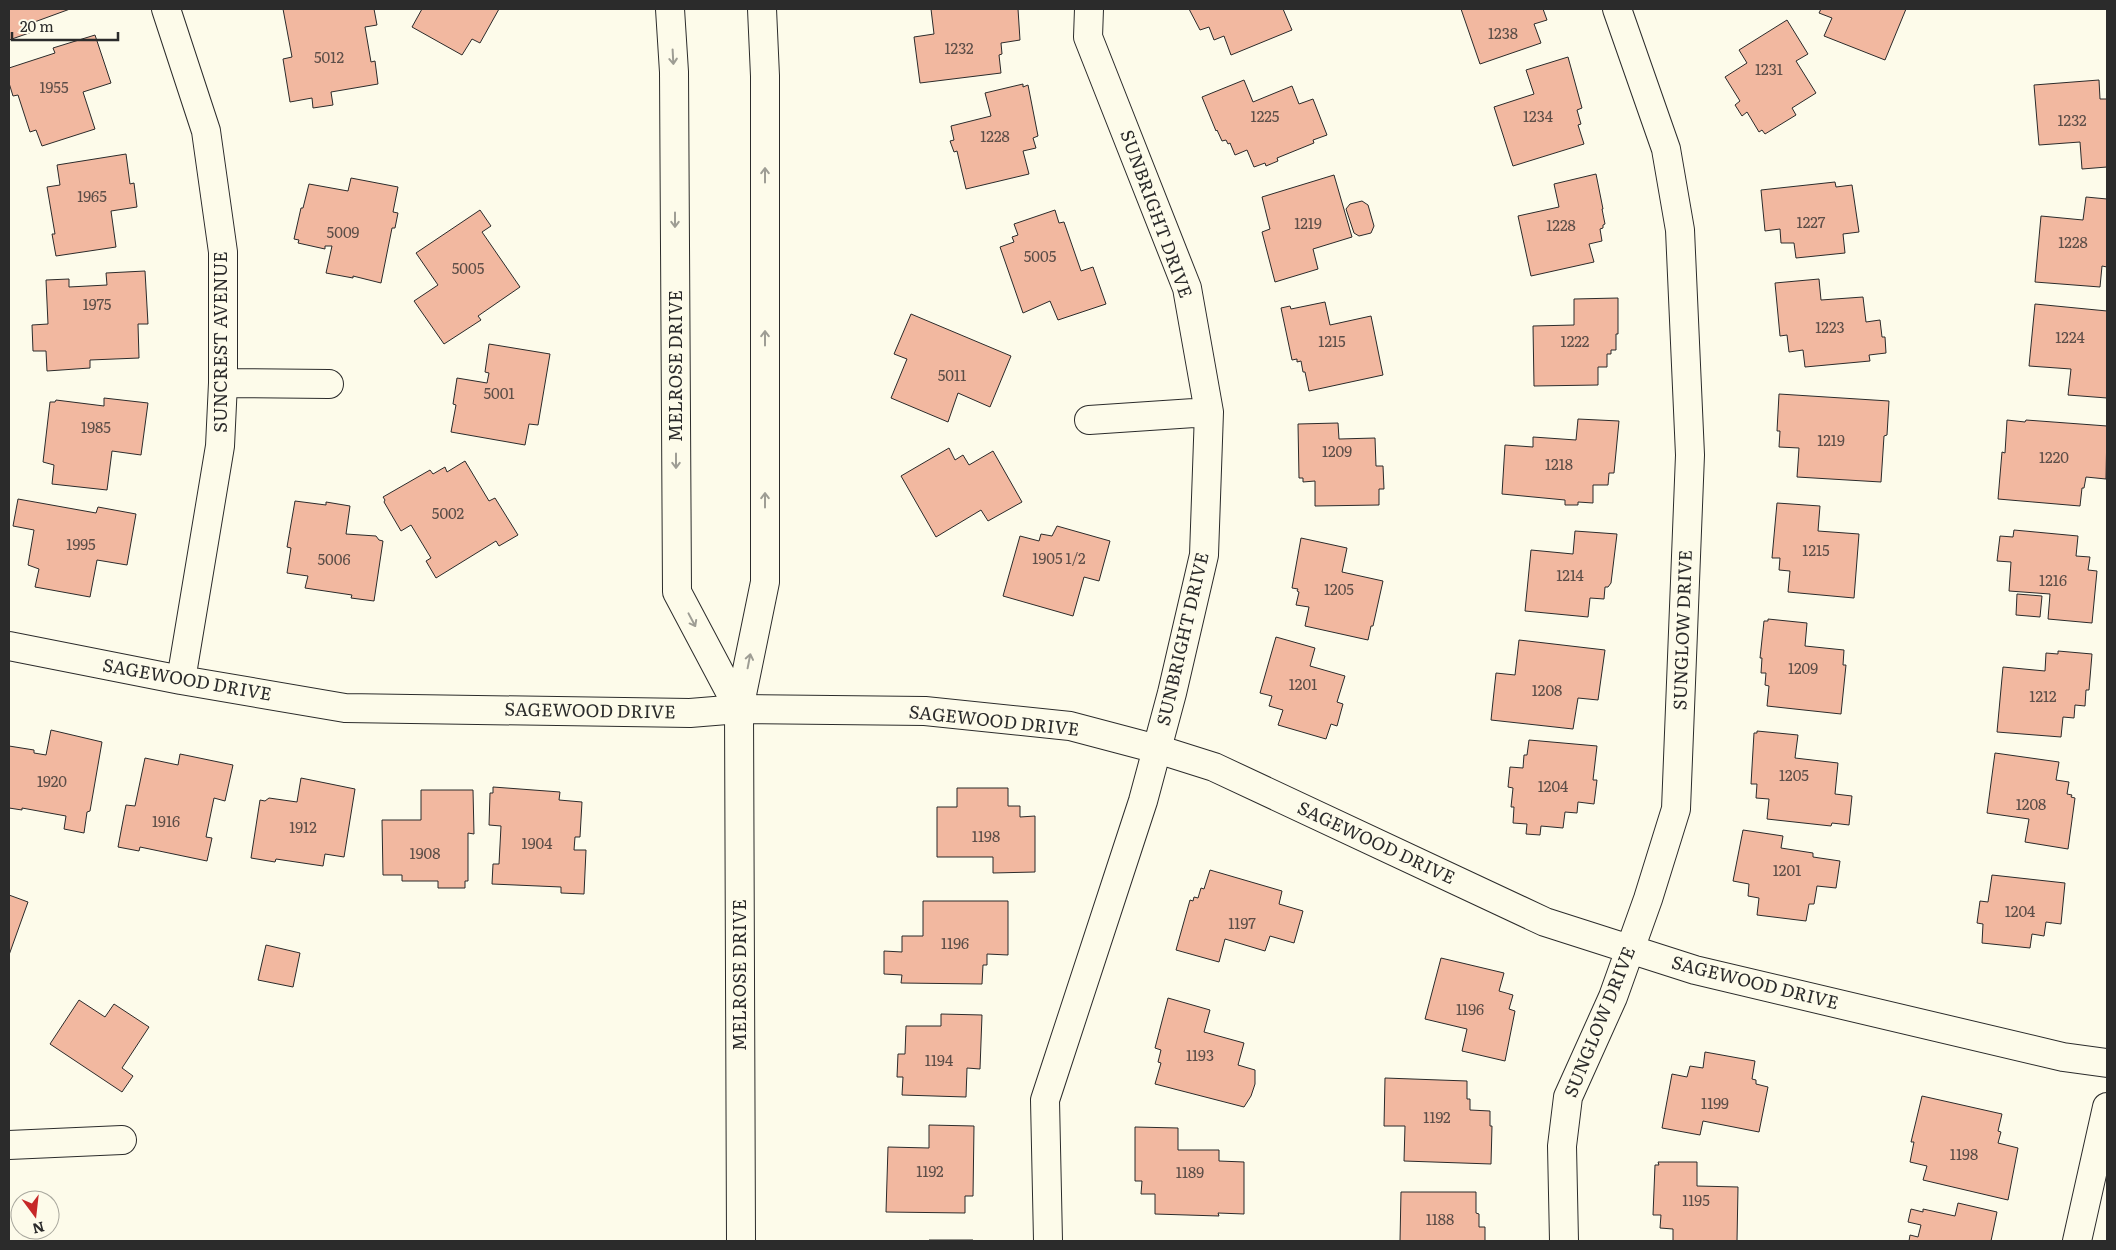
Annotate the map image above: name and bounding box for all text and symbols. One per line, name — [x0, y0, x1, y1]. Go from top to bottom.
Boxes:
scale bar — [12, 10, 119, 42]
text: 20 m — [20, 14, 54, 37]
house number: 1238 — [1488, 21, 1518, 44]
house number: 1232 — [945, 36, 974, 59]
house number: 5012 — [314, 45, 344, 68]
one-way arrow — [668, 49, 677, 65]
house number: 1231 — [1755, 57, 1783, 80]
house number: 1955 — [39, 75, 69, 98]
house number: 1225 — [1251, 104, 1280, 127]
house number: 1234 — [1523, 104, 1553, 127]
house number: 1232 — [2058, 108, 2087, 131]
house number: 1228 — [980, 124, 1010, 147]
street label: SUNBRIGHT DRIVE — [1114, 126, 1200, 301]
one-way arrow — [760, 168, 770, 184]
house number: 1965 — [77, 184, 107, 207]
house number: 1227 — [1797, 210, 1826, 233]
house number: 1219 — [1294, 211, 1322, 234]
one-way arrow — [670, 212, 680, 228]
house number: 1228 — [1546, 213, 1576, 236]
house number: 5009 — [327, 220, 360, 243]
house number: 1228 — [2058, 230, 2088, 253]
house number: 5005 — [1024, 244, 1057, 267]
street label: SUNCREST AVENUE — [206, 251, 233, 433]
house number: 5005 — [452, 256, 485, 279]
street label: MELROSE DRIVE — [661, 290, 688, 442]
house number: 1975 — [83, 292, 112, 315]
house number: 1223 — [1815, 315, 1845, 338]
house number: 1224 — [2055, 325, 2085, 348]
house number: 1215 — [1318, 329, 1346, 352]
house number: 1222 — [1561, 329, 1590, 352]
one-way arrow — [760, 330, 770, 346]
house number: 5011 — [938, 363, 966, 386]
house number: 5001 — [483, 381, 515, 404]
house number: 1985 — [81, 415, 111, 438]
house number: 1219 — [1817, 428, 1845, 451]
house number: 1209 — [1322, 439, 1352, 462]
house number: 1220 — [2039, 445, 2069, 468]
one-way arrow — [671, 452, 681, 469]
house number: 1218 — [1545, 452, 1573, 475]
one-way arrow — [760, 493, 770, 509]
house number: 5002 — [432, 501, 465, 524]
house number: 1995 — [66, 532, 96, 555]
house number: 1215 — [1802, 538, 1830, 561]
house number: 1905 1/2 — [1032, 546, 1086, 569]
house number: 5006 — [317, 547, 351, 570]
street label: SUNBRIGHT DRIVE — [1148, 549, 1215, 728]
street label: SUNGLOW DRIVE — [1665, 549, 1698, 711]
house number: 1214 — [1556, 563, 1584, 586]
house number: 1216 — [2039, 568, 2067, 591]
house number: 1205 — [1324, 577, 1354, 600]
one-way arrow — [688, 612, 697, 627]
street label: SAGEWOOD DRIVE — [101, 650, 274, 707]
one-way arrow — [744, 653, 754, 669]
house number: 1209 — [1788, 656, 1818, 679]
house number: 1201 — [1289, 672, 1317, 695]
house number: 1208 — [1532, 678, 1562, 701]
house number: 1212 — [2029, 684, 2057, 707]
street label: SAGEWOOD DRIVE — [504, 695, 676, 724]
street label: SAGEWOOD DRIVE — [908, 697, 1081, 742]
house number: 1205 — [1779, 763, 1809, 786]
house number: 1920 — [37, 769, 67, 792]
house number: 1204 — [1538, 774, 1568, 797]
house number: 1208 — [2016, 792, 2046, 815]
street label: SAGEWOOD DRIVE — [1293, 793, 1460, 890]
house number: 1916 — [152, 809, 180, 832]
house number: 1912 — [289, 815, 317, 838]
house number: 1198 — [972, 824, 1000, 847]
house number: 1904 — [522, 831, 552, 854]
house number: 1908 — [410, 841, 440, 864]
house number: 1201 — [1773, 858, 1801, 881]
street label: MELROSE DRIVE — [725, 899, 752, 1051]
house number: 1204 — [2005, 899, 2035, 922]
house number: 1197 — [1228, 911, 1256, 934]
house number: 1196 — [941, 931, 969, 954]
street label: SUNGLOW DRIVE — [1556, 942, 1641, 1101]
street label: SAGEWOOD DRIVE — [1669, 948, 1842, 1015]
house number: 1196 — [1456, 997, 1484, 1020]
house number: 1193 — [1186, 1043, 1214, 1066]
house number: 1194 — [925, 1048, 953, 1071]
house number: 1199 — [1701, 1091, 1729, 1114]
house number: 1192 — [1423, 1105, 1451, 1128]
house number: 1198 — [1950, 1142, 1978, 1165]
house number: 1192 — [916, 1159, 944, 1182]
house number: 1189 — [1176, 1160, 1204, 1183]
house number: 1195 — [1682, 1188, 1710, 1211]
north arrow — [10, 1190, 60, 1240]
house number: 1188 — [1426, 1207, 1454, 1230]
text: N — [30, 1217, 47, 1240]

